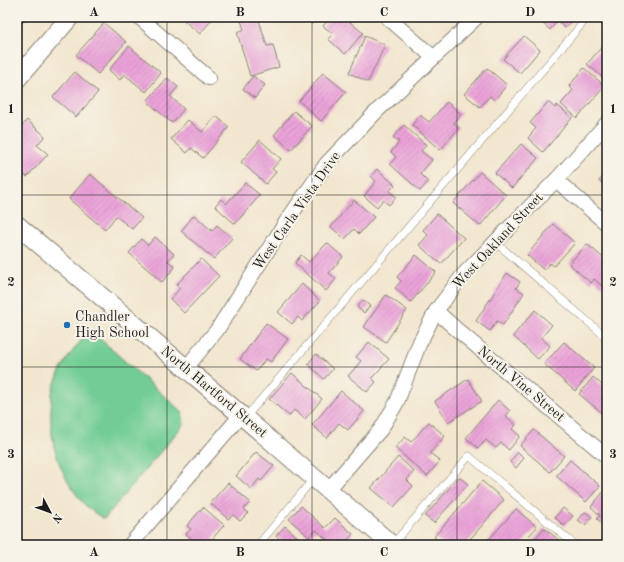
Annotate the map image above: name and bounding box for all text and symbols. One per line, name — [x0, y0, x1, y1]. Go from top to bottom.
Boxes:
text: A — [89, 6, 99, 19]
text: B — [235, 6, 245, 19]
text: C — [380, 6, 388, 19]
text: D — [525, 6, 535, 19]
text: 1 — [7, 103, 15, 116]
text: 1 — [609, 103, 617, 116]
street label: West Carla Vista Drive — [251, 149, 343, 273]
street label: West Oakland Street — [450, 190, 546, 292]
text: 2 — [7, 276, 15, 289]
text: 2 — [609, 276, 617, 289]
place label: Chandler High School — [75, 310, 149, 340]
marker: Chandler High School — [62, 320, 72, 330]
street label: North Hartford Street — [158, 344, 270, 441]
street label: North Vine Street — [475, 344, 567, 424]
text: 3 — [7, 448, 15, 461]
text: 3 — [609, 448, 617, 461]
north arrow — [30, 492, 70, 532]
text: N — [49, 511, 63, 525]
text: A — [89, 546, 99, 559]
text: B — [235, 546, 245, 559]
text: C — [380, 546, 388, 559]
text: D — [525, 546, 535, 559]

